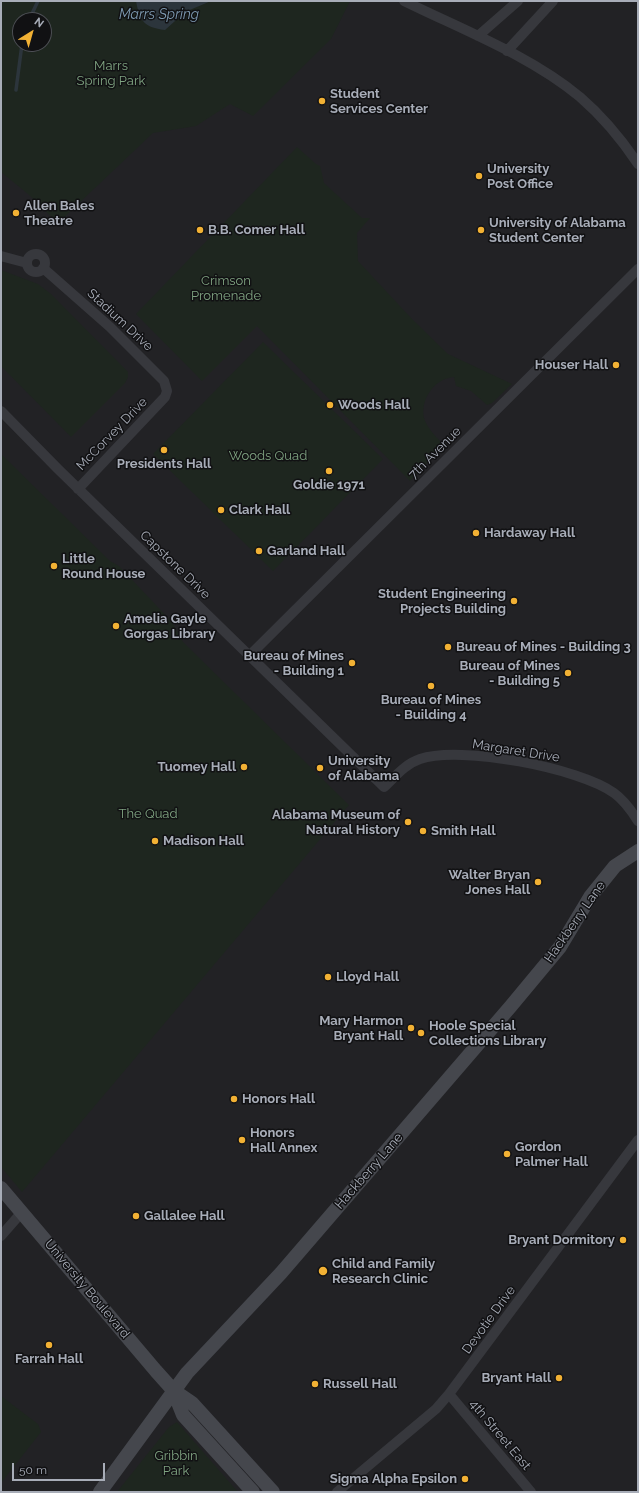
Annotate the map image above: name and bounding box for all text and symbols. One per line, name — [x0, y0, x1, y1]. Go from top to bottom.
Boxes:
water label: Marrs Spring — [119, 7, 199, 23]
north arrow — [12, 12, 52, 52]
text: N — [32, 15, 46, 31]
park label: Marrs Spring Park — [77, 58, 145, 89]
place label: Student Services Center — [330, 86, 428, 117]
marker: Student Services Center — [317, 96, 327, 106]
place label: University Post Office — [487, 161, 553, 192]
marker: University Post Office — [474, 171, 484, 181]
place label: Allen Bales Theatre — [24, 198, 94, 229]
marker: Allen Bales Theatre — [11, 208, 21, 218]
place label: University of Alabama Student Center — [489, 215, 626, 246]
place label: B.B. Comer Hall — [208, 222, 305, 238]
marker: B.B. Comer Hall — [195, 225, 205, 235]
marker: University of Alabama Student Center — [476, 225, 486, 235]
park label: Crimson Promenade — [191, 273, 261, 304]
street label: Stadium Drive — [84, 286, 156, 354]
place label: Houser Hall — [535, 357, 608, 373]
marker: Houser Hall — [611, 360, 621, 370]
street label: McCorvey Drive — [73, 394, 151, 474]
place label: Woods Hall — [338, 397, 410, 413]
marker: Woods Hall — [325, 400, 335, 410]
street label: 7th Avenue — [406, 424, 464, 482]
marker: Presidents Hall — [159, 445, 169, 455]
park label: Woods Quad — [229, 448, 307, 464]
place label: Presidents Hall — [117, 456, 211, 472]
marker: Goldie 1971 — [324, 466, 334, 476]
place label: Goldie 1971 — [293, 477, 365, 493]
place label: Clark Hall — [229, 502, 290, 518]
marker: Clark Hall — [216, 505, 226, 515]
place label: Hardaway Hall — [484, 525, 575, 541]
street label: Capstone Drive — [137, 527, 213, 603]
marker: Hardaway Hall — [471, 528, 481, 538]
place label: Garland Hall — [267, 543, 345, 559]
marker: Garland Hall — [254, 546, 264, 556]
place label: Little Round House — [62, 551, 145, 582]
marker: Little Round House — [49, 561, 59, 571]
place label: Student Engineering Projects Building — [378, 586, 506, 617]
marker: Student Engineering Projects Building — [509, 596, 519, 606]
place label: Amelia Gayle Gorgas Library — [124, 611, 215, 642]
marker: Amelia Gayle Gorgas Library — [111, 621, 121, 631]
place label: Bureau of Mines - Building 3 — [456, 639, 631, 655]
marker: Bureau of Mines - Building 3 — [443, 642, 453, 652]
place label: Bureau of Mines - Building 1 — [243, 648, 344, 679]
marker: Bureau of Mines - Building 1 — [347, 658, 357, 668]
place label: Bureau of Mines - Building 5 — [459, 658, 560, 689]
marker: Bureau of Mines - Building 5 — [563, 668, 573, 678]
marker: Bureau of Mines - Building 4 — [426, 681, 436, 691]
place label: Bureau of Mines - Building 4 — [381, 692, 481, 723]
street label: Margaret Drive — [471, 736, 561, 766]
place label: University of Alabama — [328, 753, 399, 784]
place label: Tuomey Hall — [158, 759, 236, 775]
marker: Tuomey Hall — [239, 762, 249, 772]
marker: University of Alabama — [315, 763, 325, 773]
park label: The Quad — [118, 806, 178, 822]
place label: Alabama Museum of Natural History — [272, 807, 400, 838]
marker: Alabama Museum of Natural History — [403, 817, 413, 827]
place label: Smith Hall — [431, 823, 496, 839]
marker: Smith Hall — [418, 826, 428, 836]
place label: Madison Hall — [163, 833, 244, 849]
marker: Madison Hall — [150, 836, 160, 846]
place label: Walter Bryan Jones Hall — [449, 867, 530, 898]
marker: Walter Bryan Jones Hall — [533, 877, 543, 887]
street label: Hackberry Lane — [541, 878, 609, 966]
place label: Lloyd Hall — [336, 969, 399, 985]
marker: Lloyd Hall — [323, 972, 333, 982]
place label: Mary Harmon Bryant Hall — [319, 1013, 403, 1044]
place label: Hoole Special Collections Library — [429, 1018, 546, 1049]
marker: Mary Harmon Bryant Hall — [406, 1023, 416, 1033]
marker: Hoole Special Collections Library — [416, 1028, 426, 1038]
place label: Honors Hall — [242, 1091, 315, 1107]
marker: Honors Hall — [229, 1094, 239, 1104]
place label: Honors Hall Annex — [250, 1125, 317, 1156]
street label: Hackberry Lane — [332, 1130, 406, 1212]
marker: Honors Hall Annex — [237, 1135, 247, 1145]
place label: Gordon Palmer Hall — [515, 1139, 588, 1170]
marker: Gordon Palmer Hall — [502, 1149, 512, 1159]
place label: Gallalee Hall — [144, 1208, 225, 1224]
marker: Gallalee Hall — [131, 1211, 141, 1221]
place label: Bryant Dormitory — [508, 1232, 615, 1248]
marker: Bryant Dormitory — [618, 1235, 628, 1245]
street label: University Boulevard — [41, 1236, 133, 1342]
place label: Child and Family Research Clinic — [332, 1256, 435, 1287]
marker: Child and Family Research Clinic — [317, 1265, 329, 1277]
street label: Devotie Drive — [459, 1283, 519, 1357]
marker: Farrah Hall — [44, 1340, 54, 1350]
place label: Farrah Hall — [15, 1351, 83, 1367]
place label: Bryant Hall — [481, 1370, 551, 1386]
marker: Bryant Hall — [554, 1373, 564, 1383]
place label: Russell Hall — [323, 1376, 397, 1392]
marker: Russell Hall — [310, 1379, 320, 1389]
street label: 4th Street East — [466, 1397, 534, 1473]
park label: Gribbin Park — [154, 1448, 198, 1479]
scale bar — [14, 1455, 107, 1481]
text: 50 m — [19, 1463, 47, 1477]
place label: Sigma Alpha Epsilon — [330, 1471, 457, 1487]
marker: Sigma Alpha Epsilon — [460, 1474, 470, 1484]

